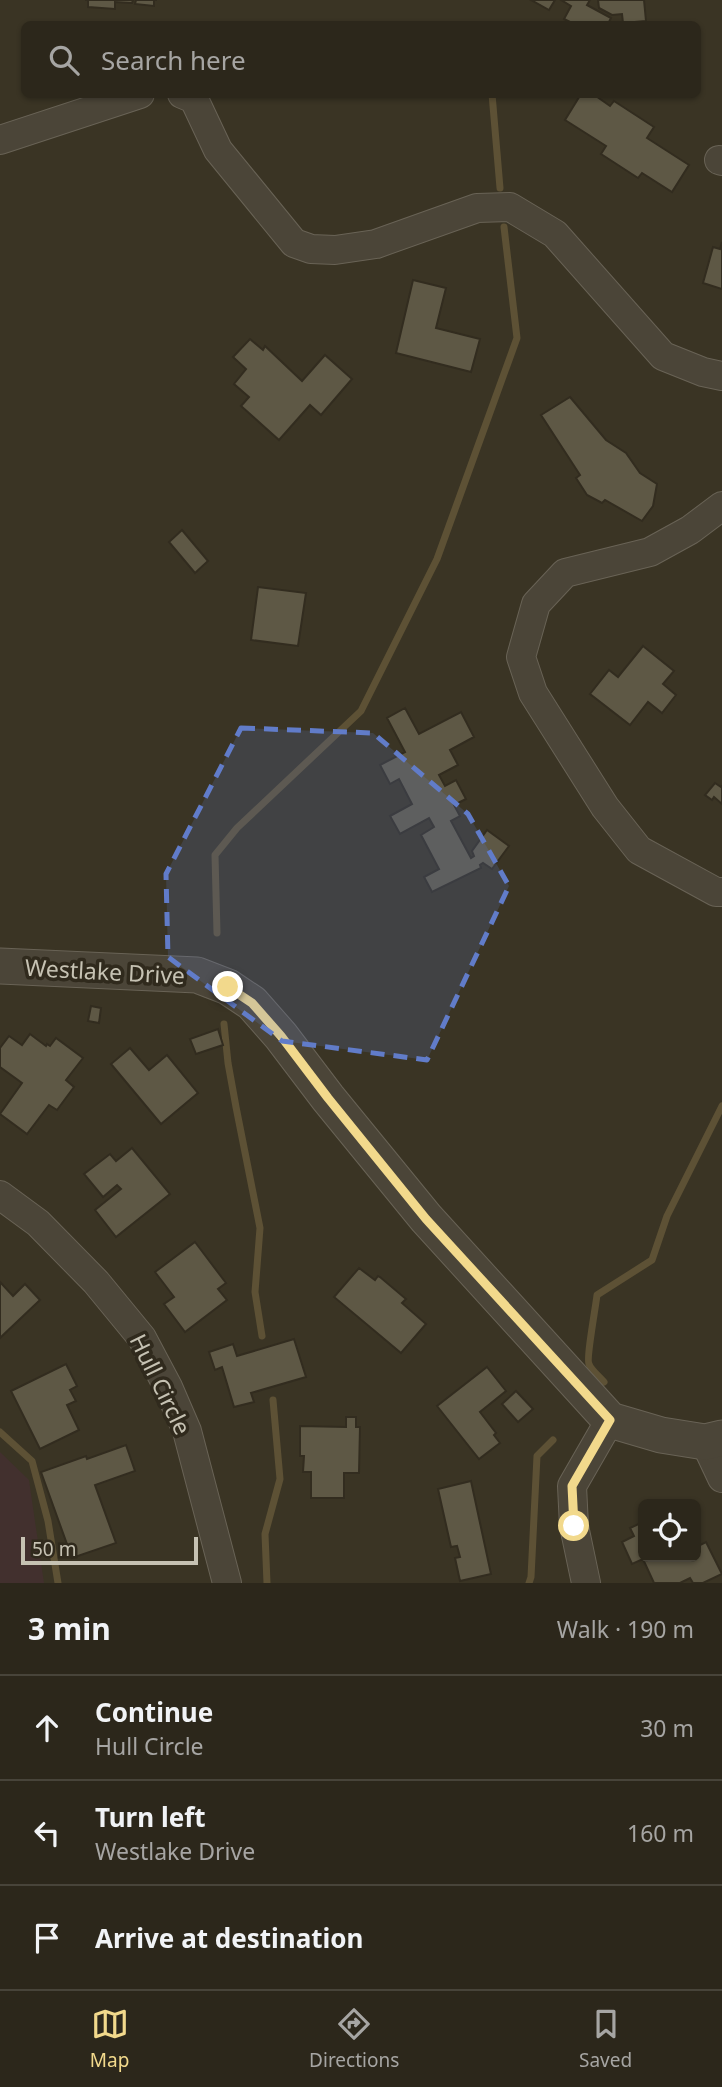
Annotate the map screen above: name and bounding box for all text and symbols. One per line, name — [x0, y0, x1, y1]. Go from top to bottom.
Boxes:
search box — [21, 21, 701, 98]
icon: search — [45, 41, 83, 79]
text: Search here — [101, 42, 246, 78]
street label: Westlake Drive — [24, 951, 186, 991]
route end — [212, 971, 243, 1002]
street label: Hull Circle — [123, 1328, 199, 1440]
map controls — [638, 1499, 701, 1562]
button: locate — [638, 1499, 701, 1562]
route start — [558, 1510, 589, 1541]
scale bar — [21, 1534, 198, 1566]
text: 50 m — [32, 1536, 76, 1562]
text: 3 min — [28, 1608, 111, 1649]
text: Walk · 190 m — [557, 1613, 694, 1645]
text: Continue — [95, 1694, 213, 1730]
icon: ahead — [28, 1709, 66, 1747]
text: 30 m — [640, 1712, 694, 1744]
text: Hull Circle — [95, 1730, 204, 1762]
text: Turn left — [95, 1799, 206, 1835]
icon: left — [28, 1814, 66, 1852]
text: 160 m — [627, 1817, 694, 1849]
text: Westlake Drive — [95, 1835, 255, 1867]
icon: arrive — [28, 1919, 66, 1957]
text: Arrive at destination — [95, 1920, 364, 1956]
tab: Map — [90, 2005, 129, 2073]
tab: Directions — [309, 2005, 399, 2073]
tab: Saved — [579, 2005, 632, 2073]

